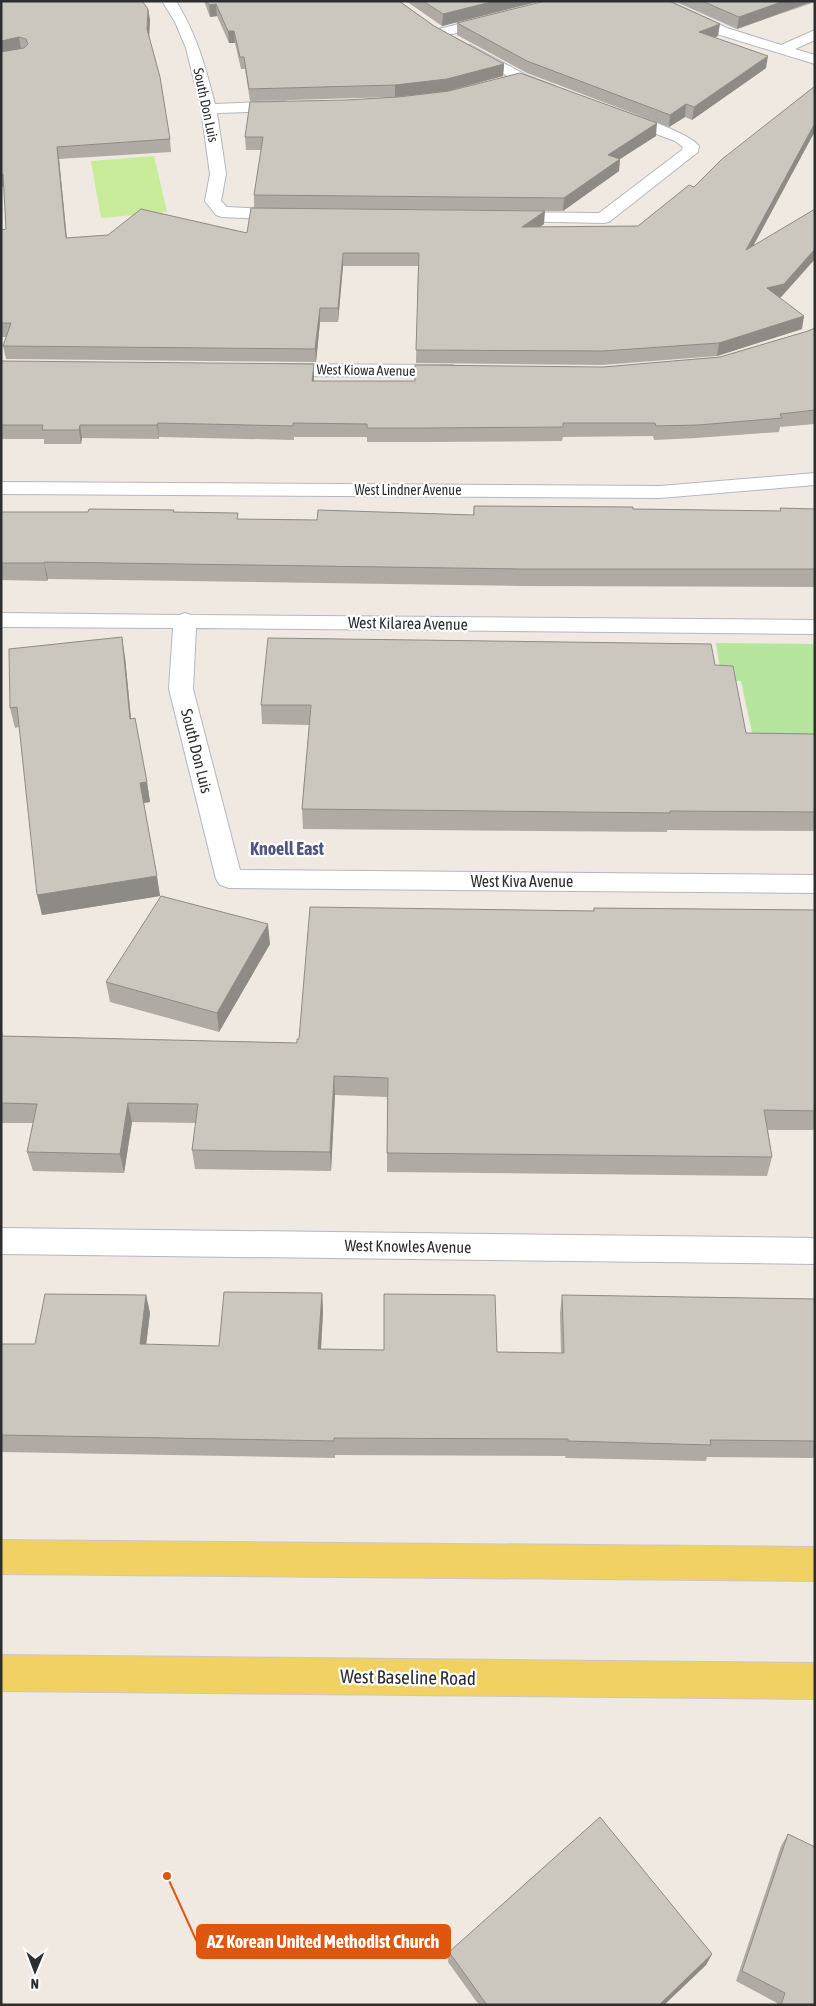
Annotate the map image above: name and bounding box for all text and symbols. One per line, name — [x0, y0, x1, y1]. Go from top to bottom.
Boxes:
street label: South Don Luis — [190, 66, 222, 144]
street label: West Kiowa Avenue — [316, 361, 416, 379]
street label: West Lindner Avenue — [355, 482, 462, 498]
street label: West Kilarea Avenue — [348, 613, 468, 633]
street label: South Don Luis — [178, 707, 216, 795]
district label: Knoell East — [250, 838, 325, 859]
street label: West Kiva Avenue — [471, 872, 573, 890]
street label: West Knowles Avenue — [344, 1236, 472, 1256]
street label: West Baseline Road — [340, 1665, 476, 1689]
callout: AZ Korean United Methodist Church — [197, 1925, 450, 1958]
text: AZ Korean United Methodist Church — [206, 1931, 439, 1952]
north arrow — [10, 1946, 60, 1996]
text: N — [31, 1976, 39, 1992]

